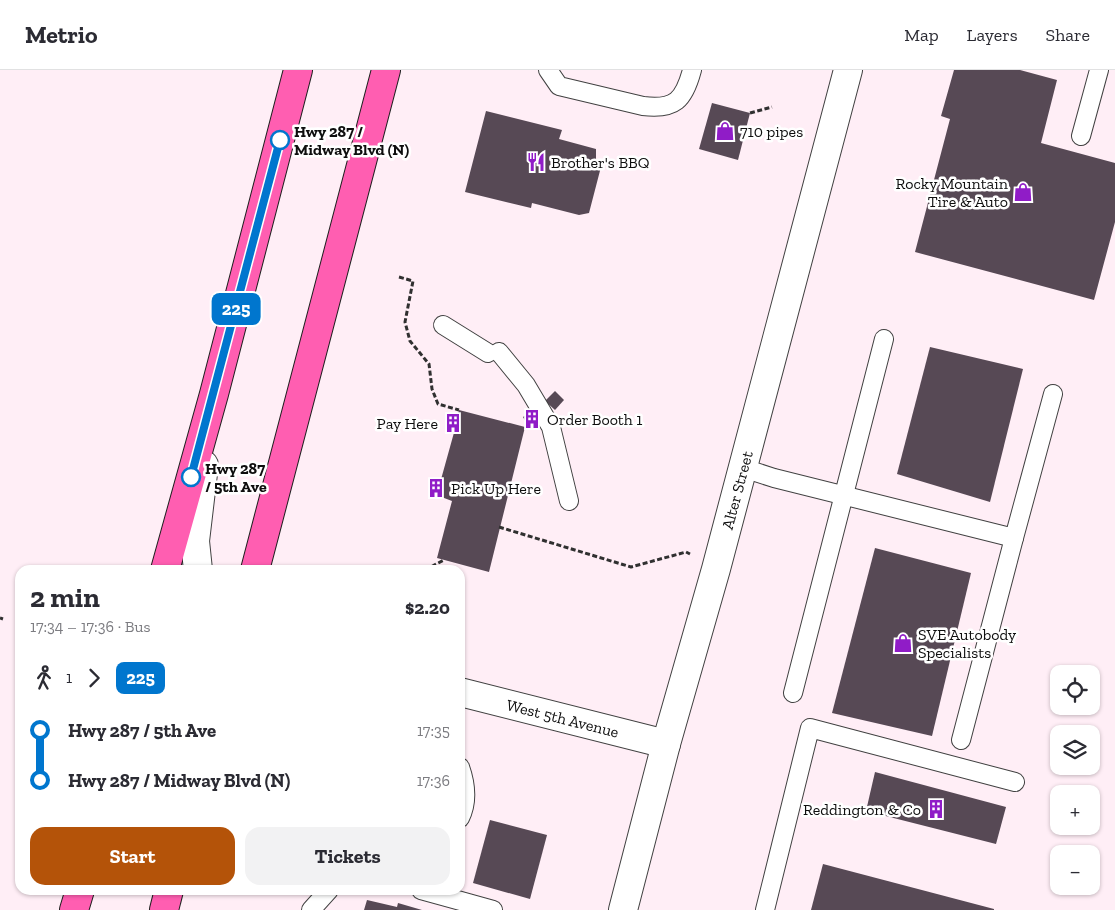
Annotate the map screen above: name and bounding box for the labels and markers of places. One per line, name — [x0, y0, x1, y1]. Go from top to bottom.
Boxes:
shop icon: 710 pipes — [714, 120, 736, 142]
place label: Hwy 287 / Midway Blvd (N) — [294, 122, 409, 159]
place label: 710 pipes — [740, 122, 803, 141]
marker: Hwy 287 / Midway Blvd (N) — [270, 130, 290, 150]
restaurant icon: Brother's BBQ — [525, 151, 547, 173]
place label: Brother's BBQ — [551, 153, 650, 172]
place label: Rocky Mountain Tire & Auto — [896, 174, 1009, 211]
shop icon: Rocky Mountain Tire & Auto — [1012, 181, 1034, 203]
building icon: Order Booth 1 — [521, 408, 543, 430]
place label: Order Booth 1 — [547, 410, 642, 429]
building icon: Pay Here — [442, 412, 464, 434]
place label: Pay Here — [377, 414, 438, 433]
place label: Hwy 287 / 5th Ave — [205, 459, 267, 496]
marker: Hwy 287 / 5th Ave — [181, 467, 201, 487]
building icon: Pick Up Here — [425, 477, 447, 499]
place label: Pick Up Here — [451, 479, 541, 498]
place label: SVE Autobody Specialists — [918, 625, 1017, 662]
shop icon: SVE Autobody Specialists — [892, 632, 914, 654]
building icon: Reddington & Co — [925, 798, 947, 820]
place label: Reddington & Co — [803, 800, 921, 819]

